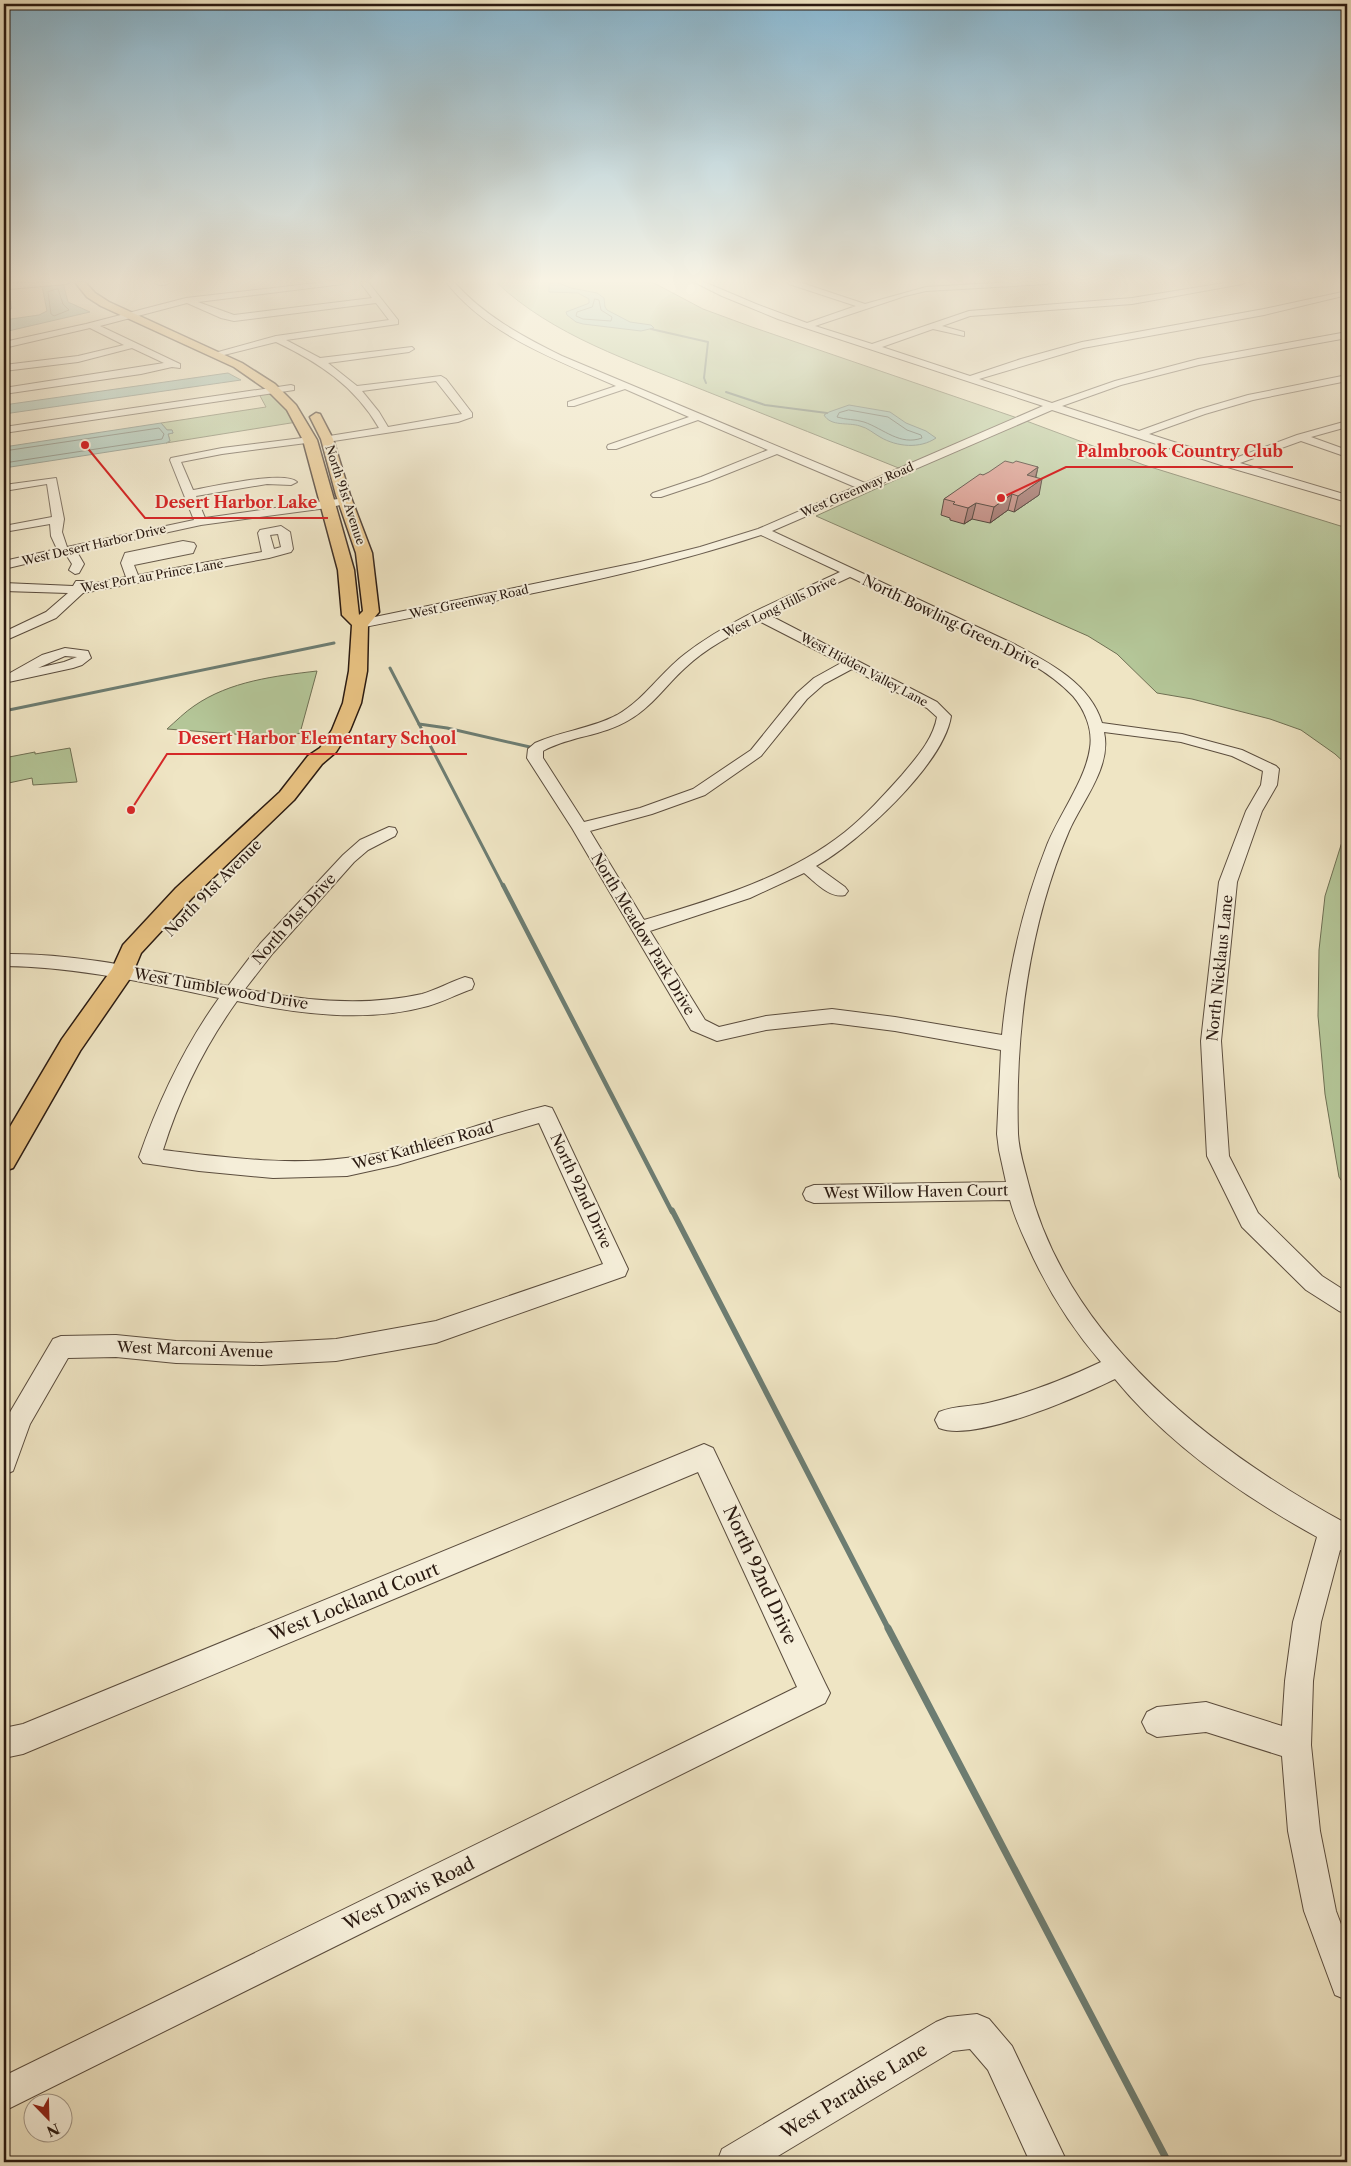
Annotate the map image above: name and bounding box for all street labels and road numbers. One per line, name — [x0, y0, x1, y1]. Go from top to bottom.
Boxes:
street label: North 91st Avenue — [322, 443, 369, 547]
street label: West Greenway Road — [797, 459, 916, 521]
street label: West Desert Harbor Drive — [19, 521, 168, 569]
street label: West Port au Prince Lane — [78, 556, 225, 596]
street label: North Bowling Green Drive — [859, 570, 1043, 673]
street label: West Long Hills Drive — [720, 572, 839, 641]
street label: West Greenway Road — [407, 581, 531, 622]
street label: West Hidden Valley Lane — [797, 629, 931, 710]
street label: North 91st Avenue — [160, 835, 265, 940]
street label: North Meadow Park Drive — [587, 849, 700, 1019]
street label: North 91st Drive — [248, 869, 340, 968]
street label: North Nicklaus Lane — [1202, 894, 1237, 1042]
street label: West Tumblewood Drive — [131, 964, 310, 1013]
street label: West Kathleen Road — [349, 1118, 496, 1174]
street label: North 92nd Drive — [546, 1130, 617, 1252]
street label: West Willow Haven Court — [823, 1180, 1009, 1203]
street label: West Marconi Avenue — [116, 1337, 273, 1362]
street label: North 92nd Drive — [718, 1502, 802, 1648]
street label: West Lockland Court — [265, 1558, 443, 1647]
street label: West Davis Road — [339, 1853, 478, 1936]
street label: West Paradise Lane — [776, 2039, 931, 2144]

